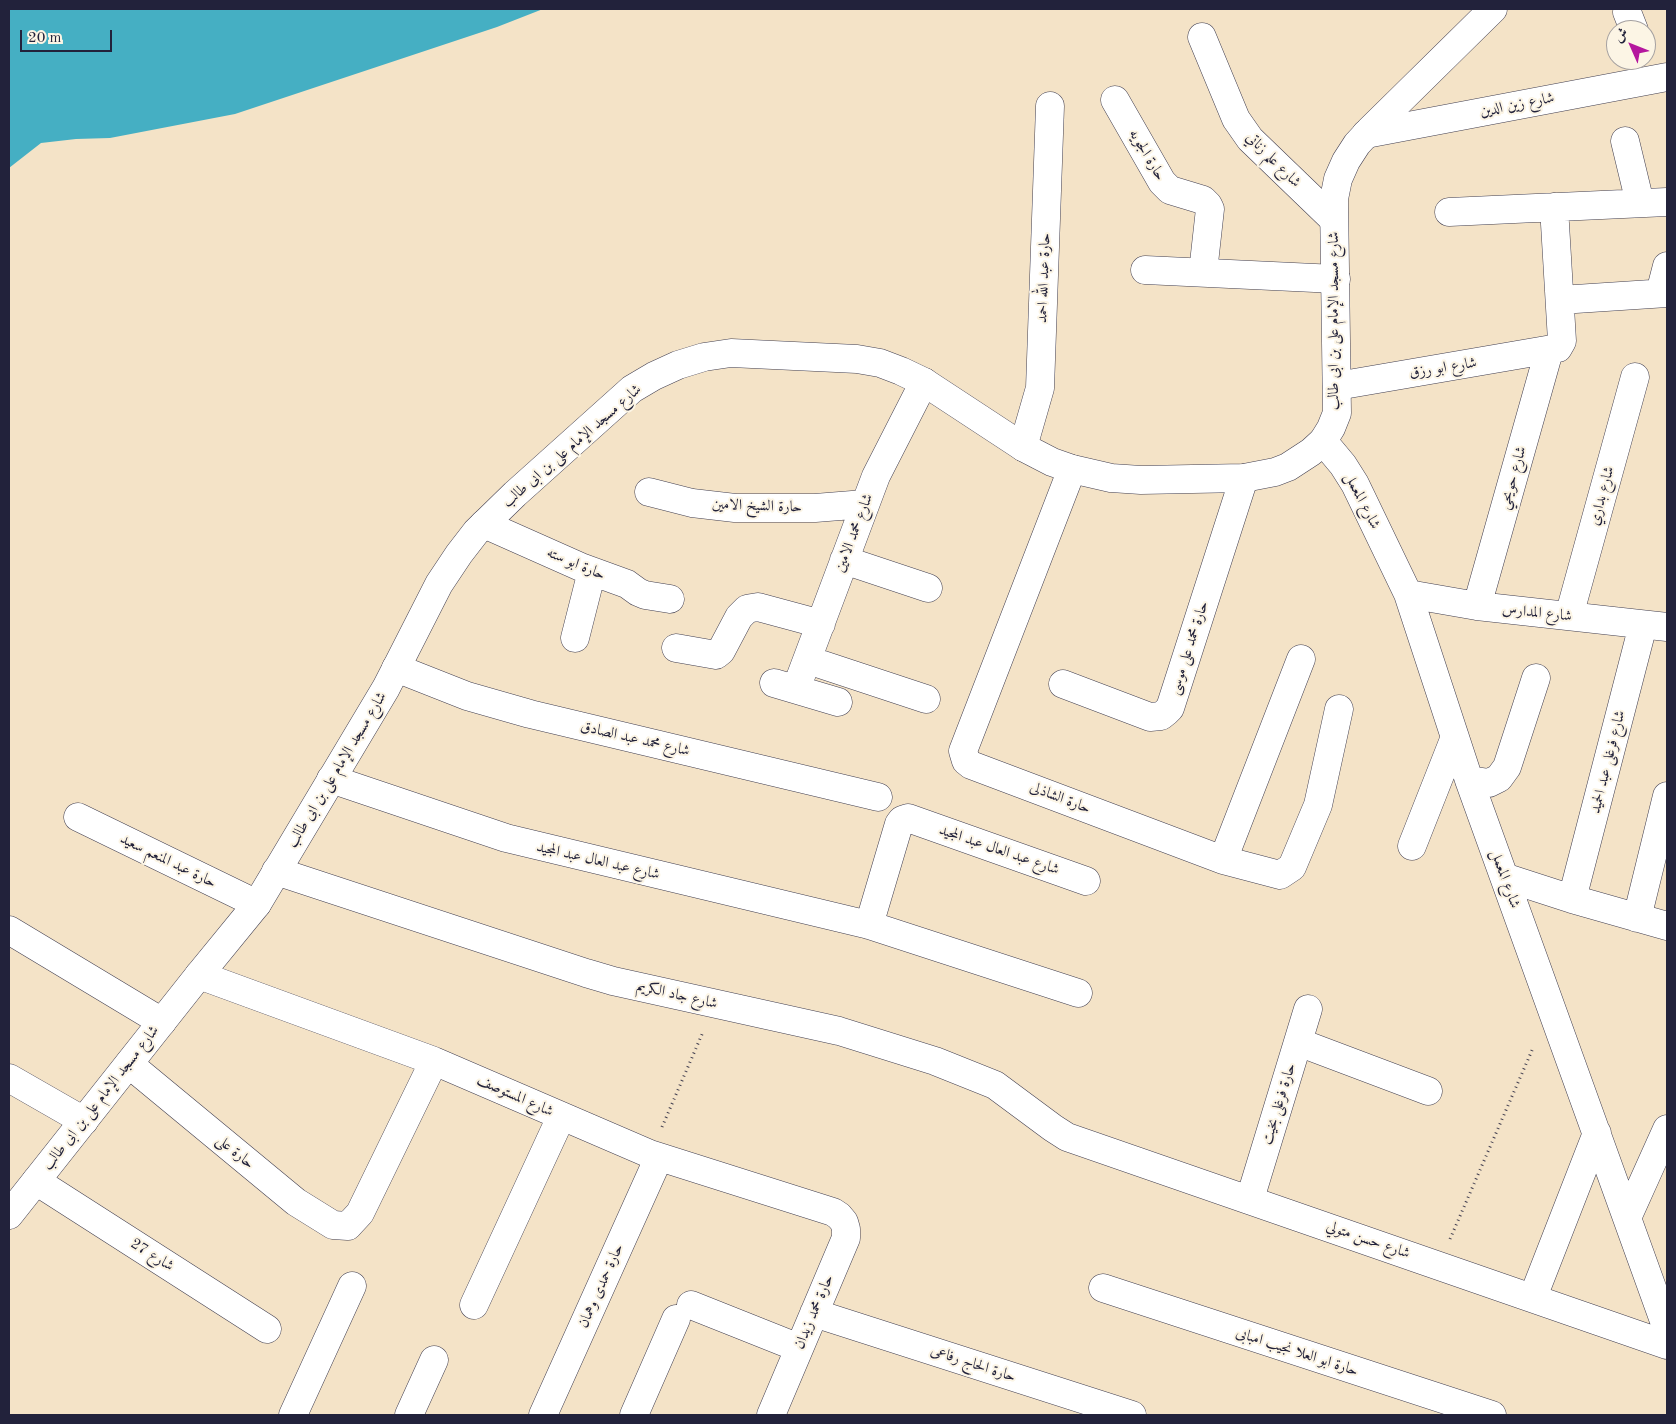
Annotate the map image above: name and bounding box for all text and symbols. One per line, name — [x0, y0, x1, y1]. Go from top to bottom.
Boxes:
scale bar — [22, 20, 115, 52]
north arrow — [1606, 20, 1656, 70]
text: ش — [1611, 25, 1631, 45]
text: 20 m — [28, 31, 62, 46]
street label: شارع زين الدين — [1478, 89, 1556, 121]
street label: حارة الجويه — [1125, 126, 1169, 184]
street label: شارع علم زناتي — [1242, 129, 1304, 191]
street label: شارع مسجد الإمام على بن ابى طالب — [1325, 232, 1343, 410]
street label: حارة عبد الله احمد — [1033, 233, 1055, 323]
street label: شارع ابو رزق — [1408, 354, 1478, 382]
street label: شارع مسجد الإمام على بن ابى طالب — [499, 381, 645, 511]
street label: شارع حويحي — [1495, 444, 1531, 512]
street label: شارع بداري — [1585, 464, 1619, 528]
street label: شارع المعمل — [1340, 470, 1384, 532]
street label: شارع محمد الامين — [831, 491, 877, 575]
street label: حارة الشيخ الامين — [712, 495, 802, 517]
street label: حارة ابو سته — [544, 544, 608, 584]
street label: حارة محمد على موسى — [1165, 599, 1213, 697]
street label: شارع المدارس — [1501, 600, 1573, 626]
street label: شارع مسجد الإمام على بن ابى طالب — [283, 689, 391, 851]
street label: شارع فرغلى عبد الحميد — [1586, 709, 1630, 815]
street label: شارع محمد عبد الصادق — [579, 718, 691, 760]
street label: حارة الشاذلى — [1027, 778, 1093, 818]
street label: شارع عبد العال عبد المجيد — [937, 821, 1061, 879]
street label: حارة عبد المنعم سعيد — [117, 830, 219, 892]
street label: شارع عبد العال عبد المجيد — [535, 838, 661, 884]
street label: شارع المعمل — [1486, 847, 1524, 911]
street label: شارع جاد الكريم — [635, 977, 719, 1013]
street label: شارع مسجد الإمام على بن ابى طالب — [39, 1022, 163, 1174]
street label: حارة فرغلى بخيت — [1258, 1061, 1300, 1147]
street label: شارع المستوصف — [474, 1071, 556, 1121]
street label: حارة على — [212, 1131, 258, 1173]
street label: شارع حسن متولي — [1324, 1217, 1412, 1263]
street label: شارع 27 — [127, 1235, 177, 1275]
street label: حارة حمدى وهمان — [574, 1241, 628, 1331]
street label: حارة محمد زيدان — [790, 1272, 838, 1352]
street label: حارة ابو العلا نجيب امبابى — [1234, 1324, 1360, 1380]
street label: حارة الحاج رفاعى — [928, 1342, 1018, 1386]

